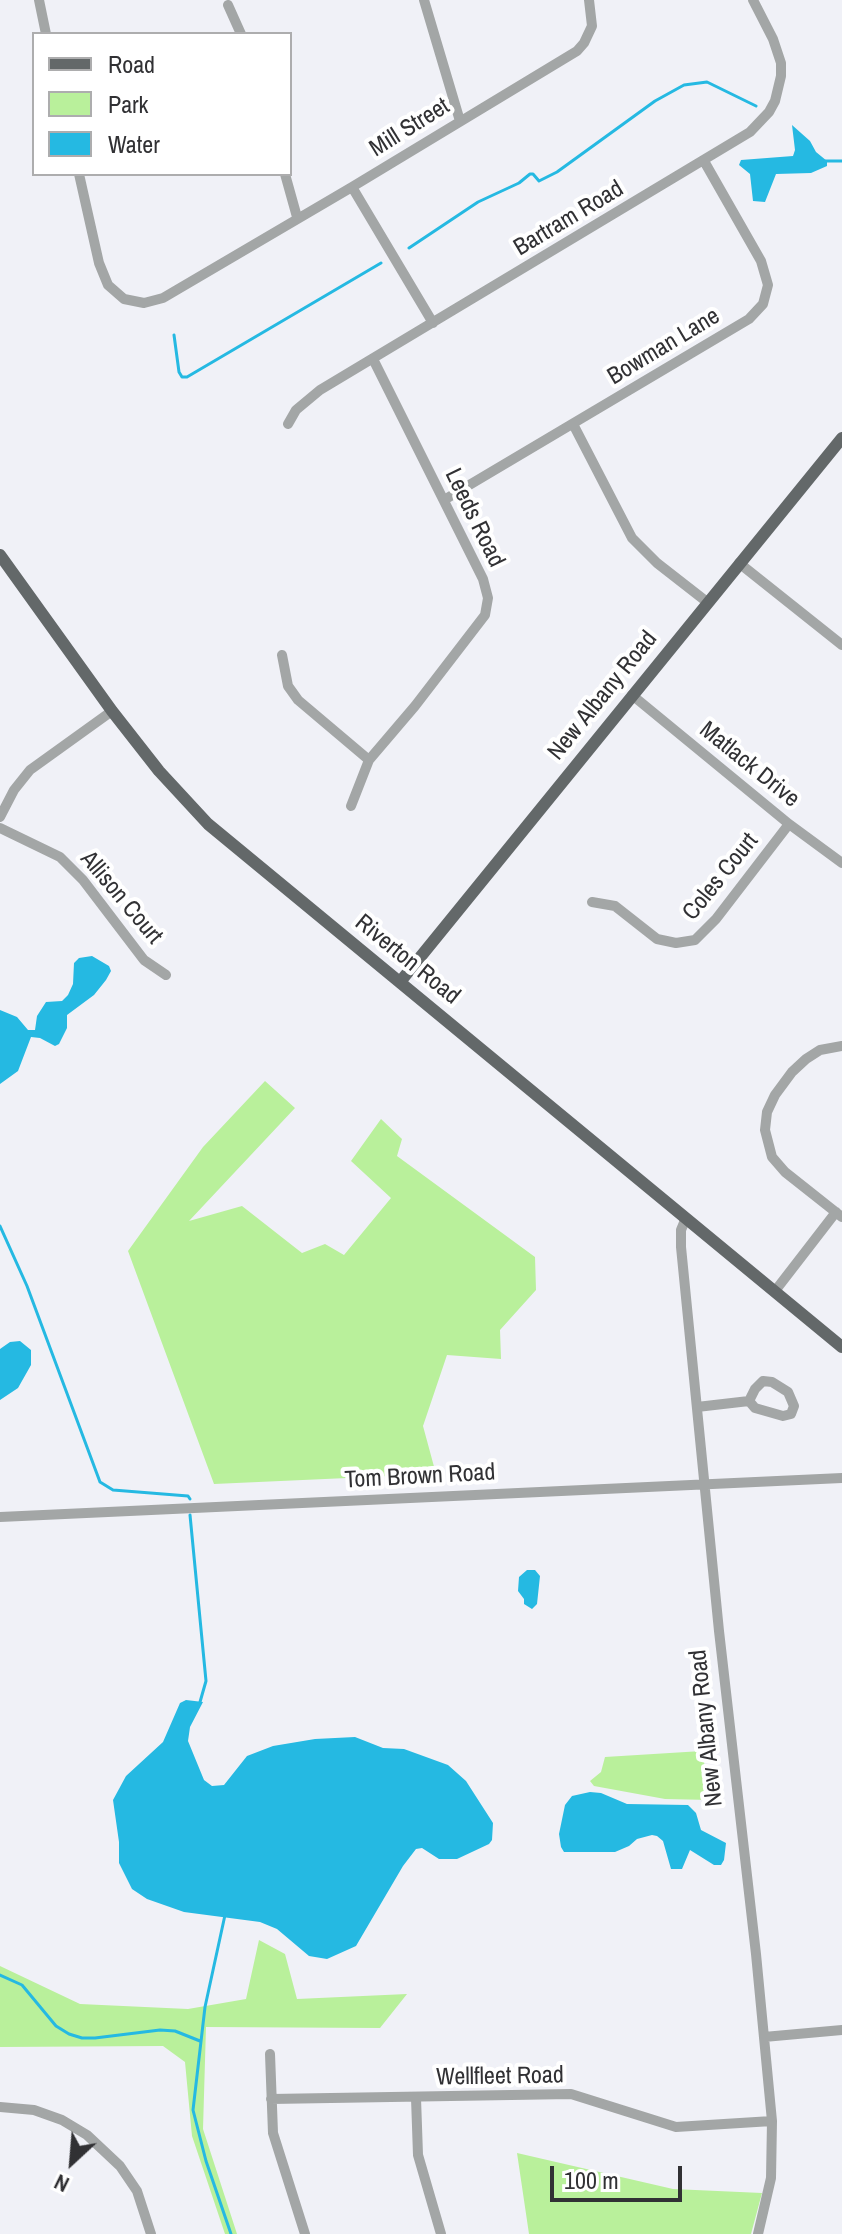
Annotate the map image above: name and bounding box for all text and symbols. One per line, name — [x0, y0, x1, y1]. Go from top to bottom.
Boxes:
legend — [32, 32, 292, 176]
text: Road — [108, 48, 155, 80]
text: Park — [108, 88, 148, 120]
street label: Mill Street — [365, 92, 455, 164]
text: Water — [108, 128, 160, 160]
street label: Bartram Road — [509, 175, 629, 263]
street label: Bowman Lane — [603, 302, 725, 392]
street label: Leeds Road — [438, 464, 510, 572]
street label: New Albany Road — [542, 626, 664, 766]
street label: Matlack Drive — [693, 716, 805, 814]
street label: Coles Court — [677, 828, 765, 926]
street label: Allison Court — [74, 846, 168, 950]
street label: Riverton Road — [349, 909, 465, 1011]
street label: Tom Brown Road — [344, 1459, 496, 1495]
street label: New Albany Road — [684, 1648, 730, 1808]
street label: Wellfleet Road — [436, 2061, 564, 2093]
north arrow — [32, 2122, 112, 2202]
scale bar — [554, 2150, 686, 2200]
text: 100 m — [564, 2164, 619, 2196]
text: N — [49, 2167, 74, 2200]

